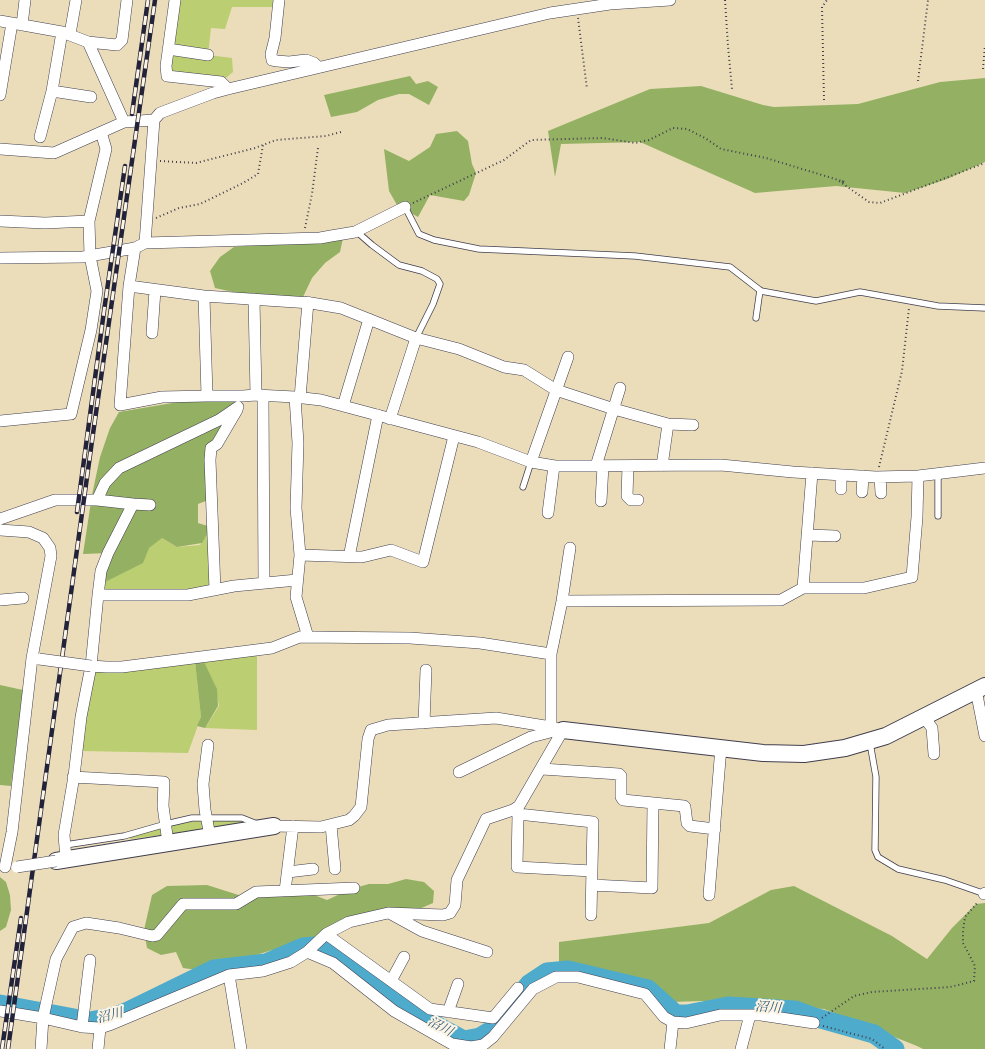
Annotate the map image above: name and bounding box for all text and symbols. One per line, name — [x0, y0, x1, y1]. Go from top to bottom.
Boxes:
water label: 沼川 — [754, 999, 782, 1017]
water label: 沼川 — [95, 1005, 125, 1027]
water label: 沼川 — [425, 1014, 455, 1040]

